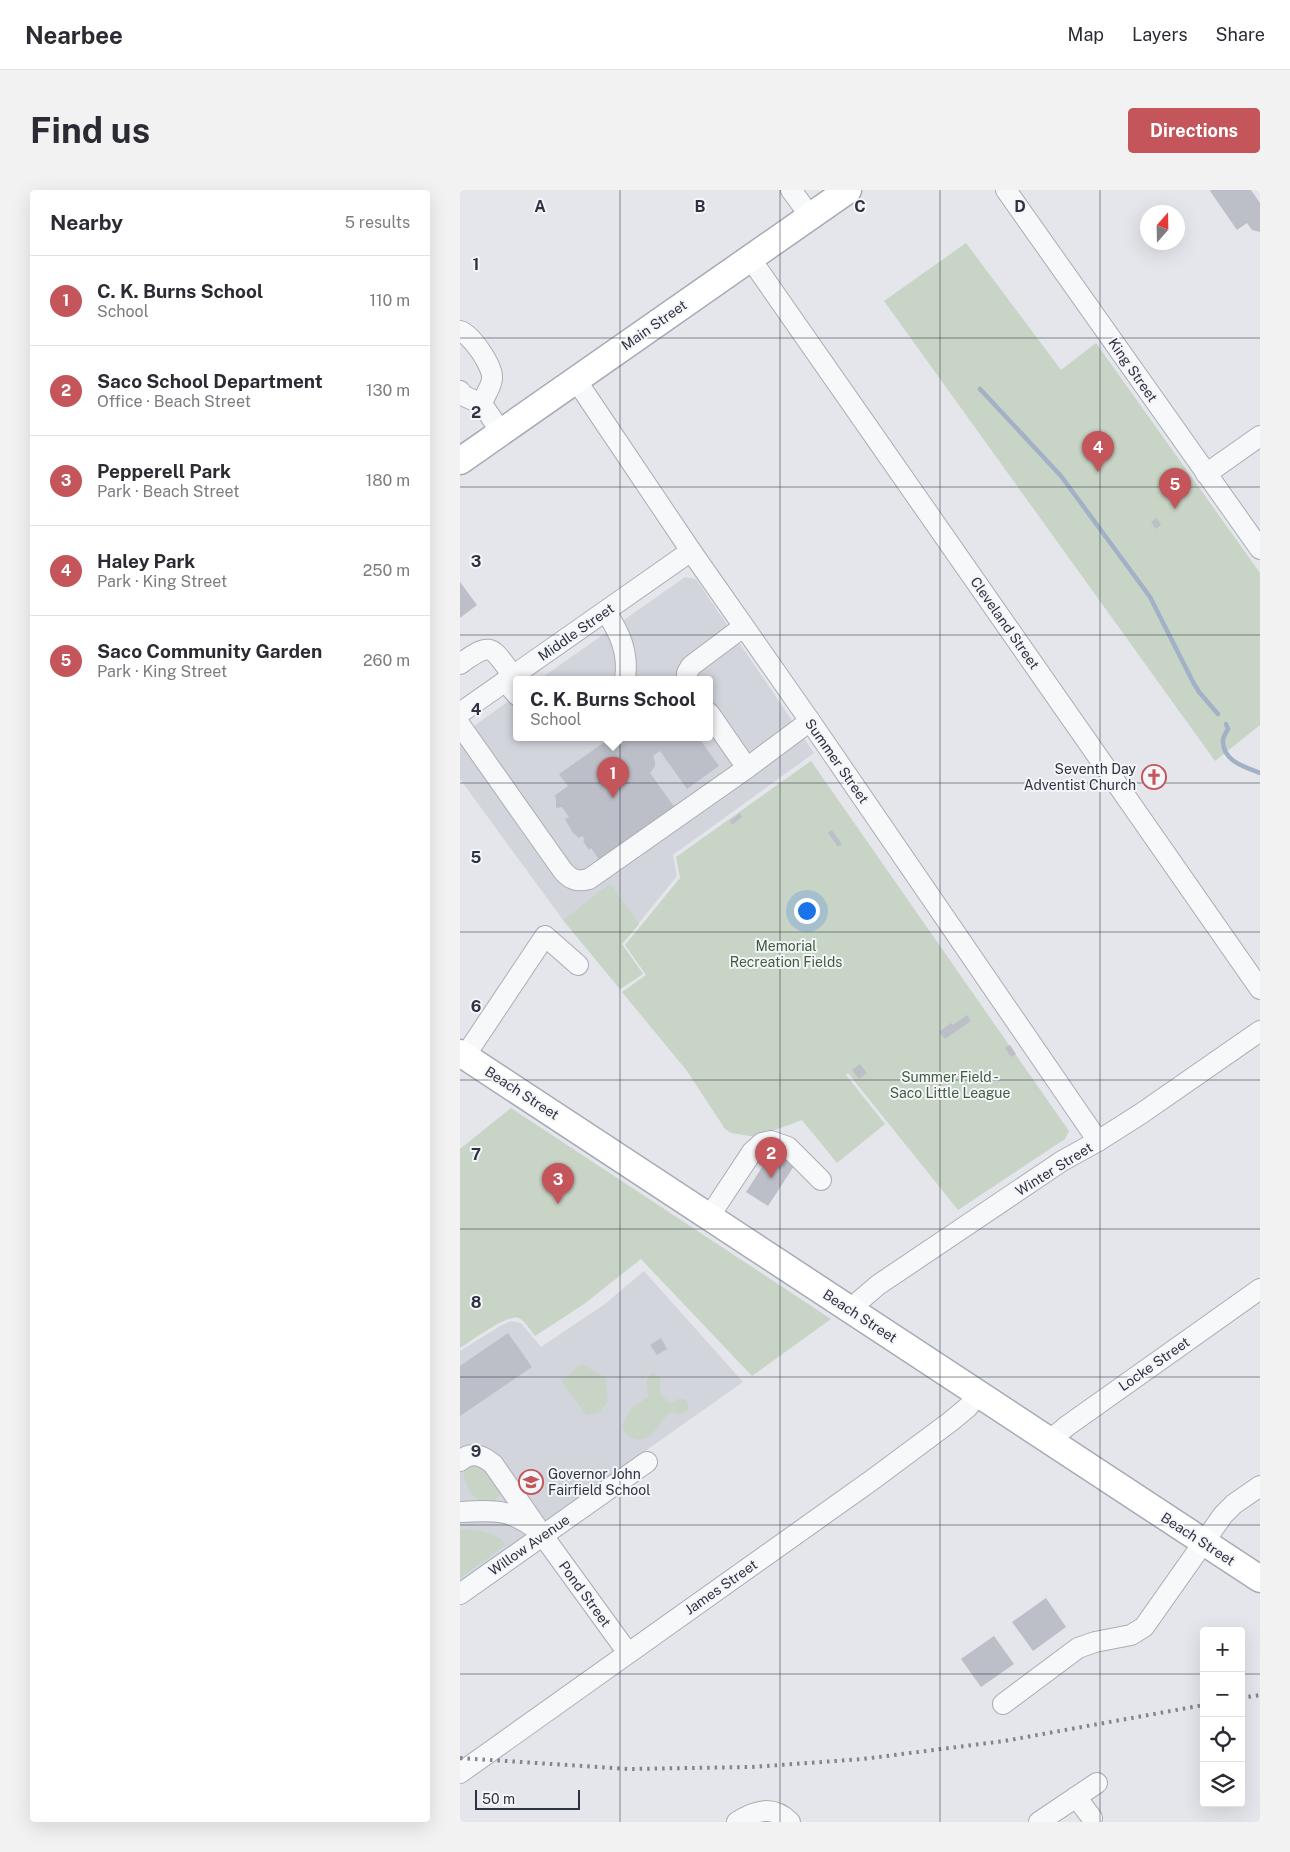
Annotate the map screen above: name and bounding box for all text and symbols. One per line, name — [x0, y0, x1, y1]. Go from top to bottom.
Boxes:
text: Nearbee — [25, 21, 123, 49]
text: Map — [1068, 24, 1104, 45]
text: Layers — [1132, 24, 1188, 45]
text: Share — [1216, 24, 1265, 45]
button: Directions — [1128, 108, 1260, 153]
text: Find us — [30, 110, 150, 151]
text: A — [534, 197, 546, 216]
text: B — [695, 197, 706, 216]
text: C — [854, 197, 866, 216]
text: D — [1014, 197, 1026, 216]
north arrow — [1140, 205, 1185, 250]
text: Nearby — [50, 210, 123, 235]
text: 5 results — [345, 213, 410, 232]
text: 1 — [473, 255, 479, 274]
text: C. K. Burns School — [97, 280, 263, 302]
text: 1 — [63, 291, 69, 310]
text: 110 m — [369, 291, 410, 310]
street label: Main Street — [618, 297, 690, 353]
text: School — [97, 302, 148, 321]
street label: King Street — [1105, 335, 1161, 405]
text: Saco School Department — [97, 370, 323, 392]
text: 2 — [61, 381, 71, 400]
text: 130 m — [366, 381, 410, 400]
text: Office · Beach Street — [97, 392, 251, 411]
text: 2 — [471, 403, 481, 422]
pin: 4 — [1082, 431, 1114, 472]
text: Pepperell Park — [97, 460, 231, 482]
pin: 5 — [1159, 468, 1191, 509]
text: 3 — [61, 471, 71, 490]
text: 180 m — [366, 471, 410, 490]
text: Park · Beach Street — [97, 482, 240, 501]
text: Haley Park — [97, 550, 195, 572]
text: 3 — [471, 552, 481, 571]
text: 4 — [61, 561, 71, 580]
text: 250 m — [363, 561, 410, 580]
text: Park · King Street — [97, 572, 227, 591]
street label: Cleveland Street — [967, 574, 1043, 672]
street label: Middle Street — [535, 600, 617, 664]
text: Saco Community Garden — [97, 640, 322, 662]
text: 5 — [61, 651, 71, 670]
text: 260 m — [363, 651, 410, 670]
text: Park · King Street — [97, 662, 227, 681]
popup — [513, 676, 713, 741]
text: C. K. Burns School — [530, 688, 696, 710]
text: 4 — [471, 700, 482, 719]
text: School — [530, 710, 581, 729]
street label: Summer Street — [802, 716, 872, 806]
pin: 1 — [597, 757, 629, 798]
place label: Seventh Day Adventist Church — [1024, 761, 1137, 793]
church icon: Seventh Day Adventist Church — [1141, 764, 1167, 790]
text: 5 — [471, 848, 482, 867]
your location — [794, 898, 820, 924]
park label: Memorial Recreation Fields — [730, 938, 842, 970]
text: 6 — [471, 997, 481, 1016]
street label: Beach Street — [482, 1063, 562, 1123]
park label: Summer Field - Saco Little League — [890, 1069, 1010, 1101]
pin: 2 — [755, 1137, 787, 1178]
street label: Winter Street — [1013, 1139, 1095, 1199]
text: 7 — [471, 1145, 481, 1164]
pin: 3 — [542, 1163, 574, 1204]
street label: Beach Street — [820, 1286, 900, 1346]
text: 8 — [471, 1293, 482, 1312]
street label: Locke Street — [1115, 1334, 1193, 1394]
text: 9 — [471, 1442, 481, 1461]
place label: Governor John Fairfield School — [548, 1466, 650, 1498]
school or university icon: Governor John Fairfield School — [518, 1469, 544, 1495]
street label: Beach Street — [1158, 1509, 1238, 1569]
street label: Willow Avenue — [485, 1511, 573, 1579]
street label: James Street — [682, 1556, 760, 1618]
street label: Pond Street — [556, 1558, 614, 1630]
map controls — [1200, 1627, 1245, 1807]
button: + — [1200, 1627, 1245, 1672]
button: − — [1200, 1672, 1245, 1717]
button: locate — [1200, 1717, 1245, 1762]
button: layers — [1200, 1762, 1245, 1807]
scale bar — [475, 1787, 580, 1810]
text: 50 m — [482, 1791, 515, 1807]

